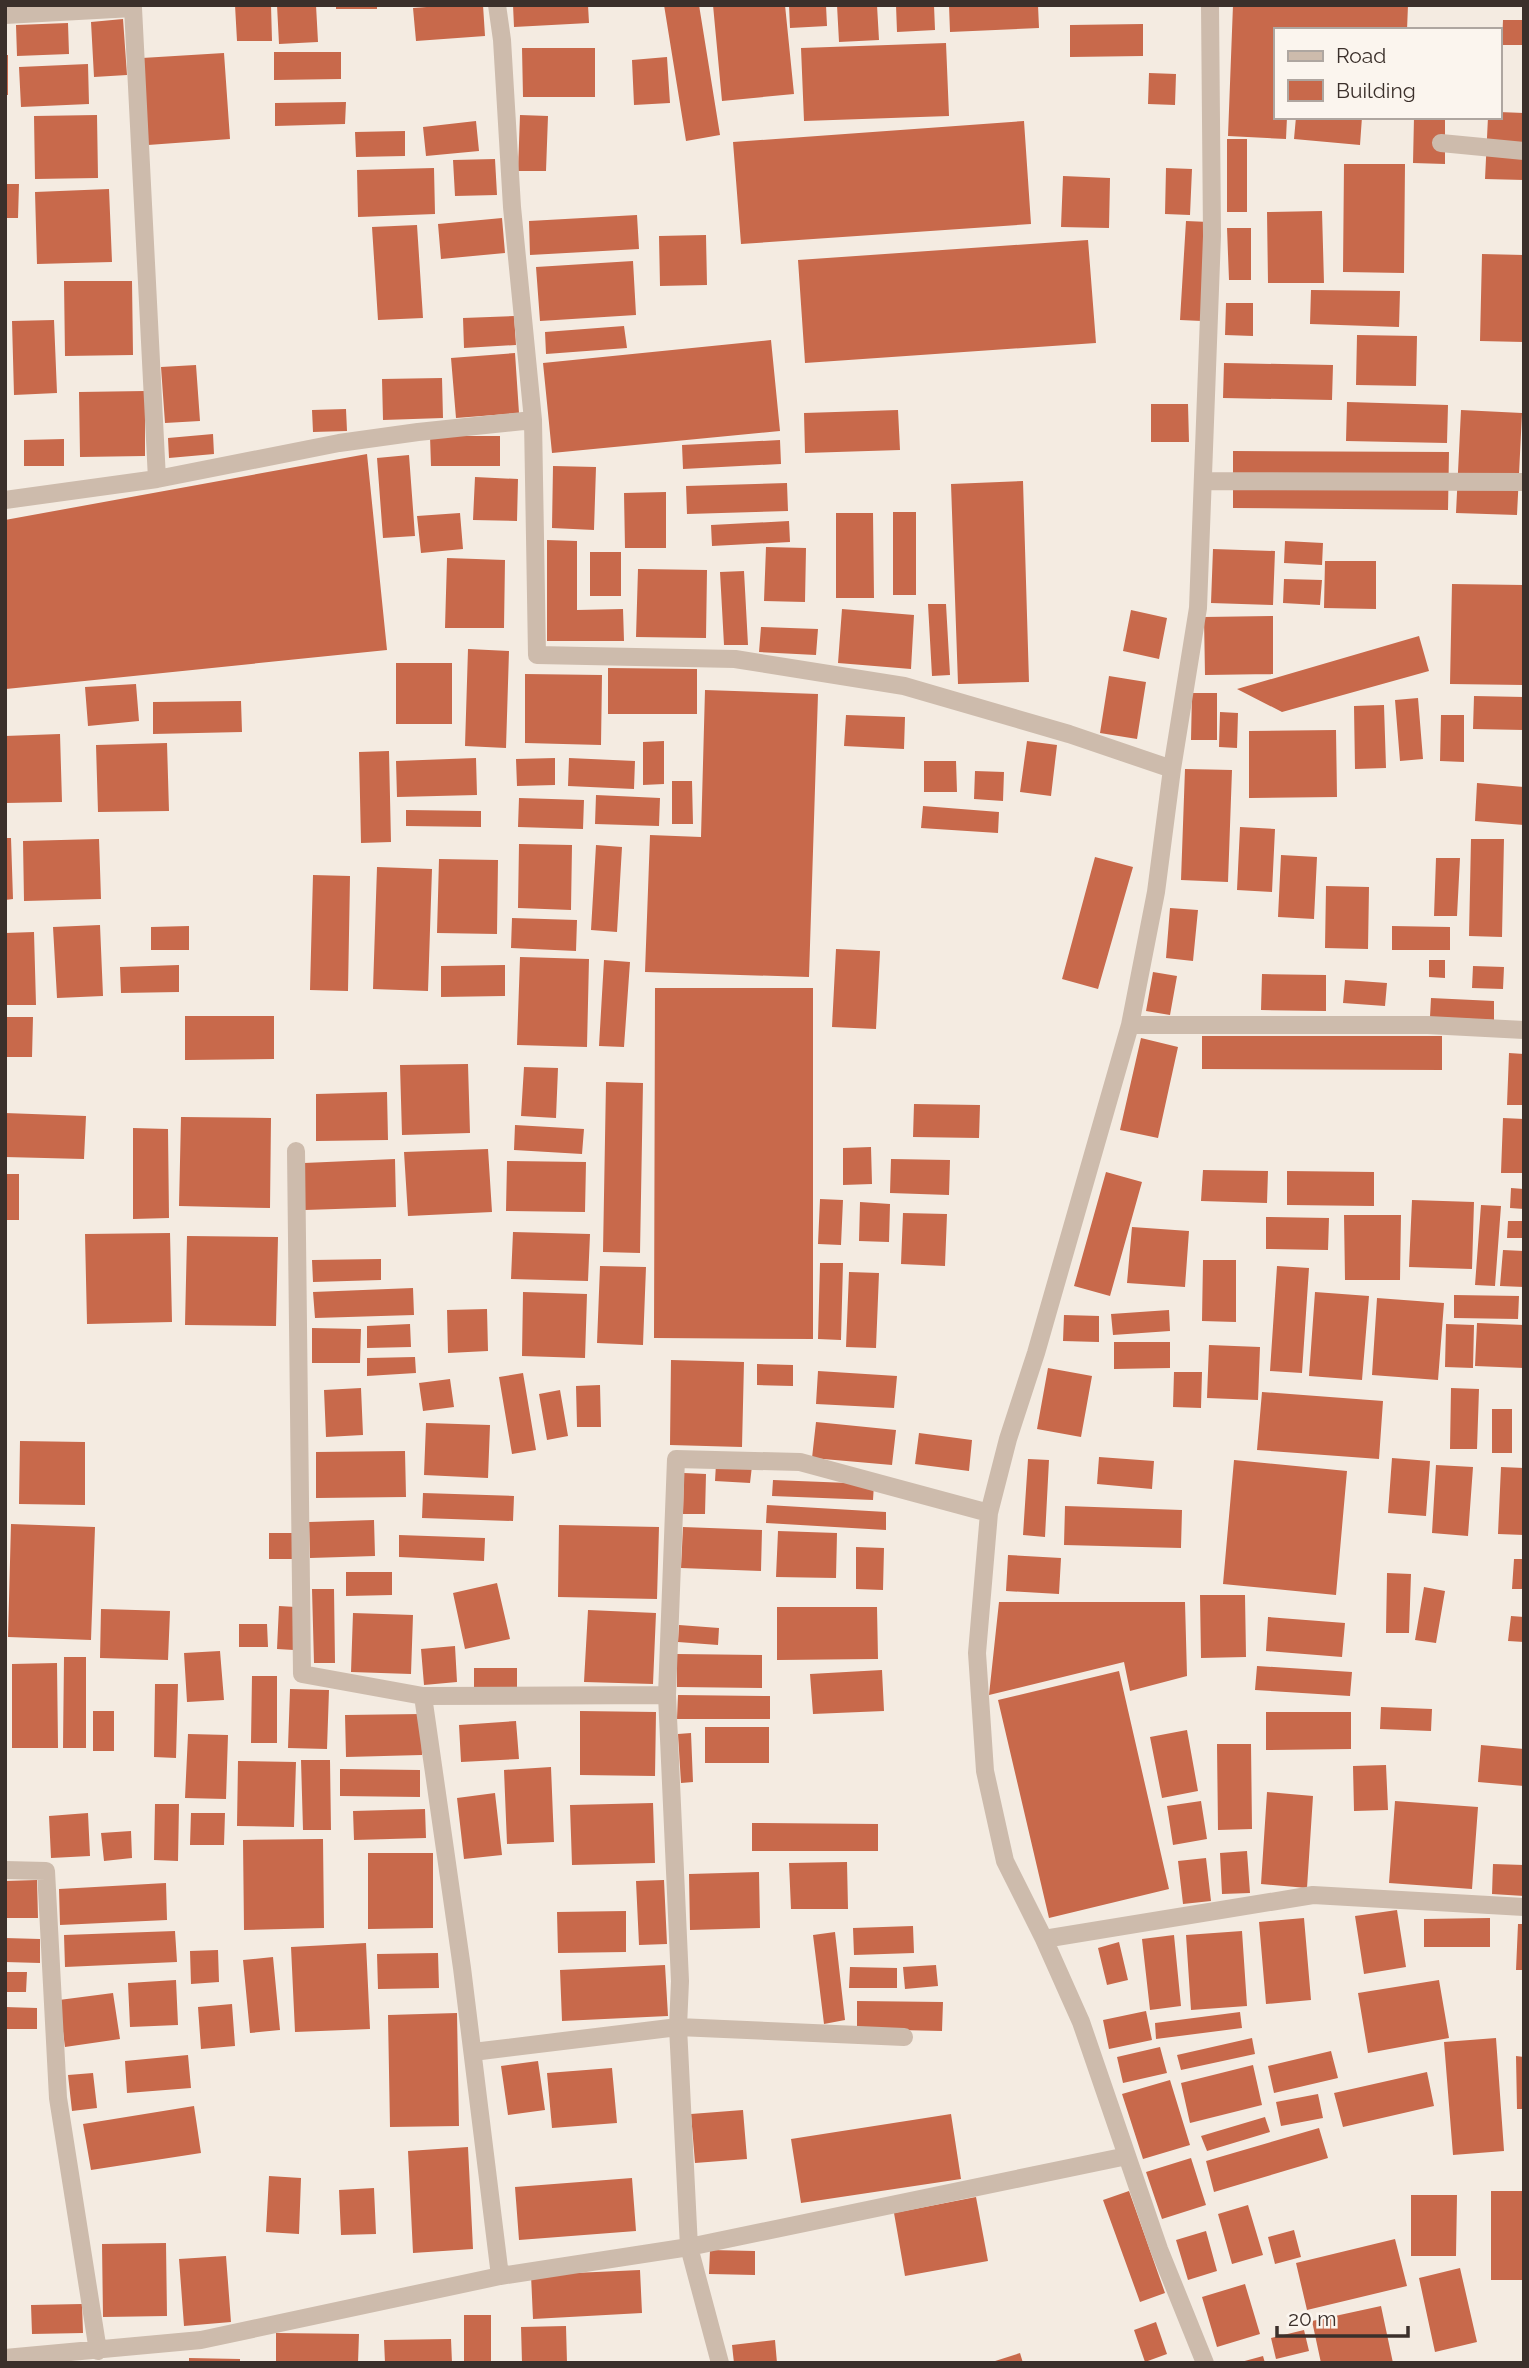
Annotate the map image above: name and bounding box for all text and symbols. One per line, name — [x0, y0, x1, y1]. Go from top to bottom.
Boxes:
legend — [1274, 28, 1501, 119]
text: Road — [1336, 43, 1386, 68]
text: Building — [1336, 78, 1416, 103]
scale bar — [1277, 2294, 1408, 2338]
text: 20 m — [1288, 2306, 1336, 2331]

